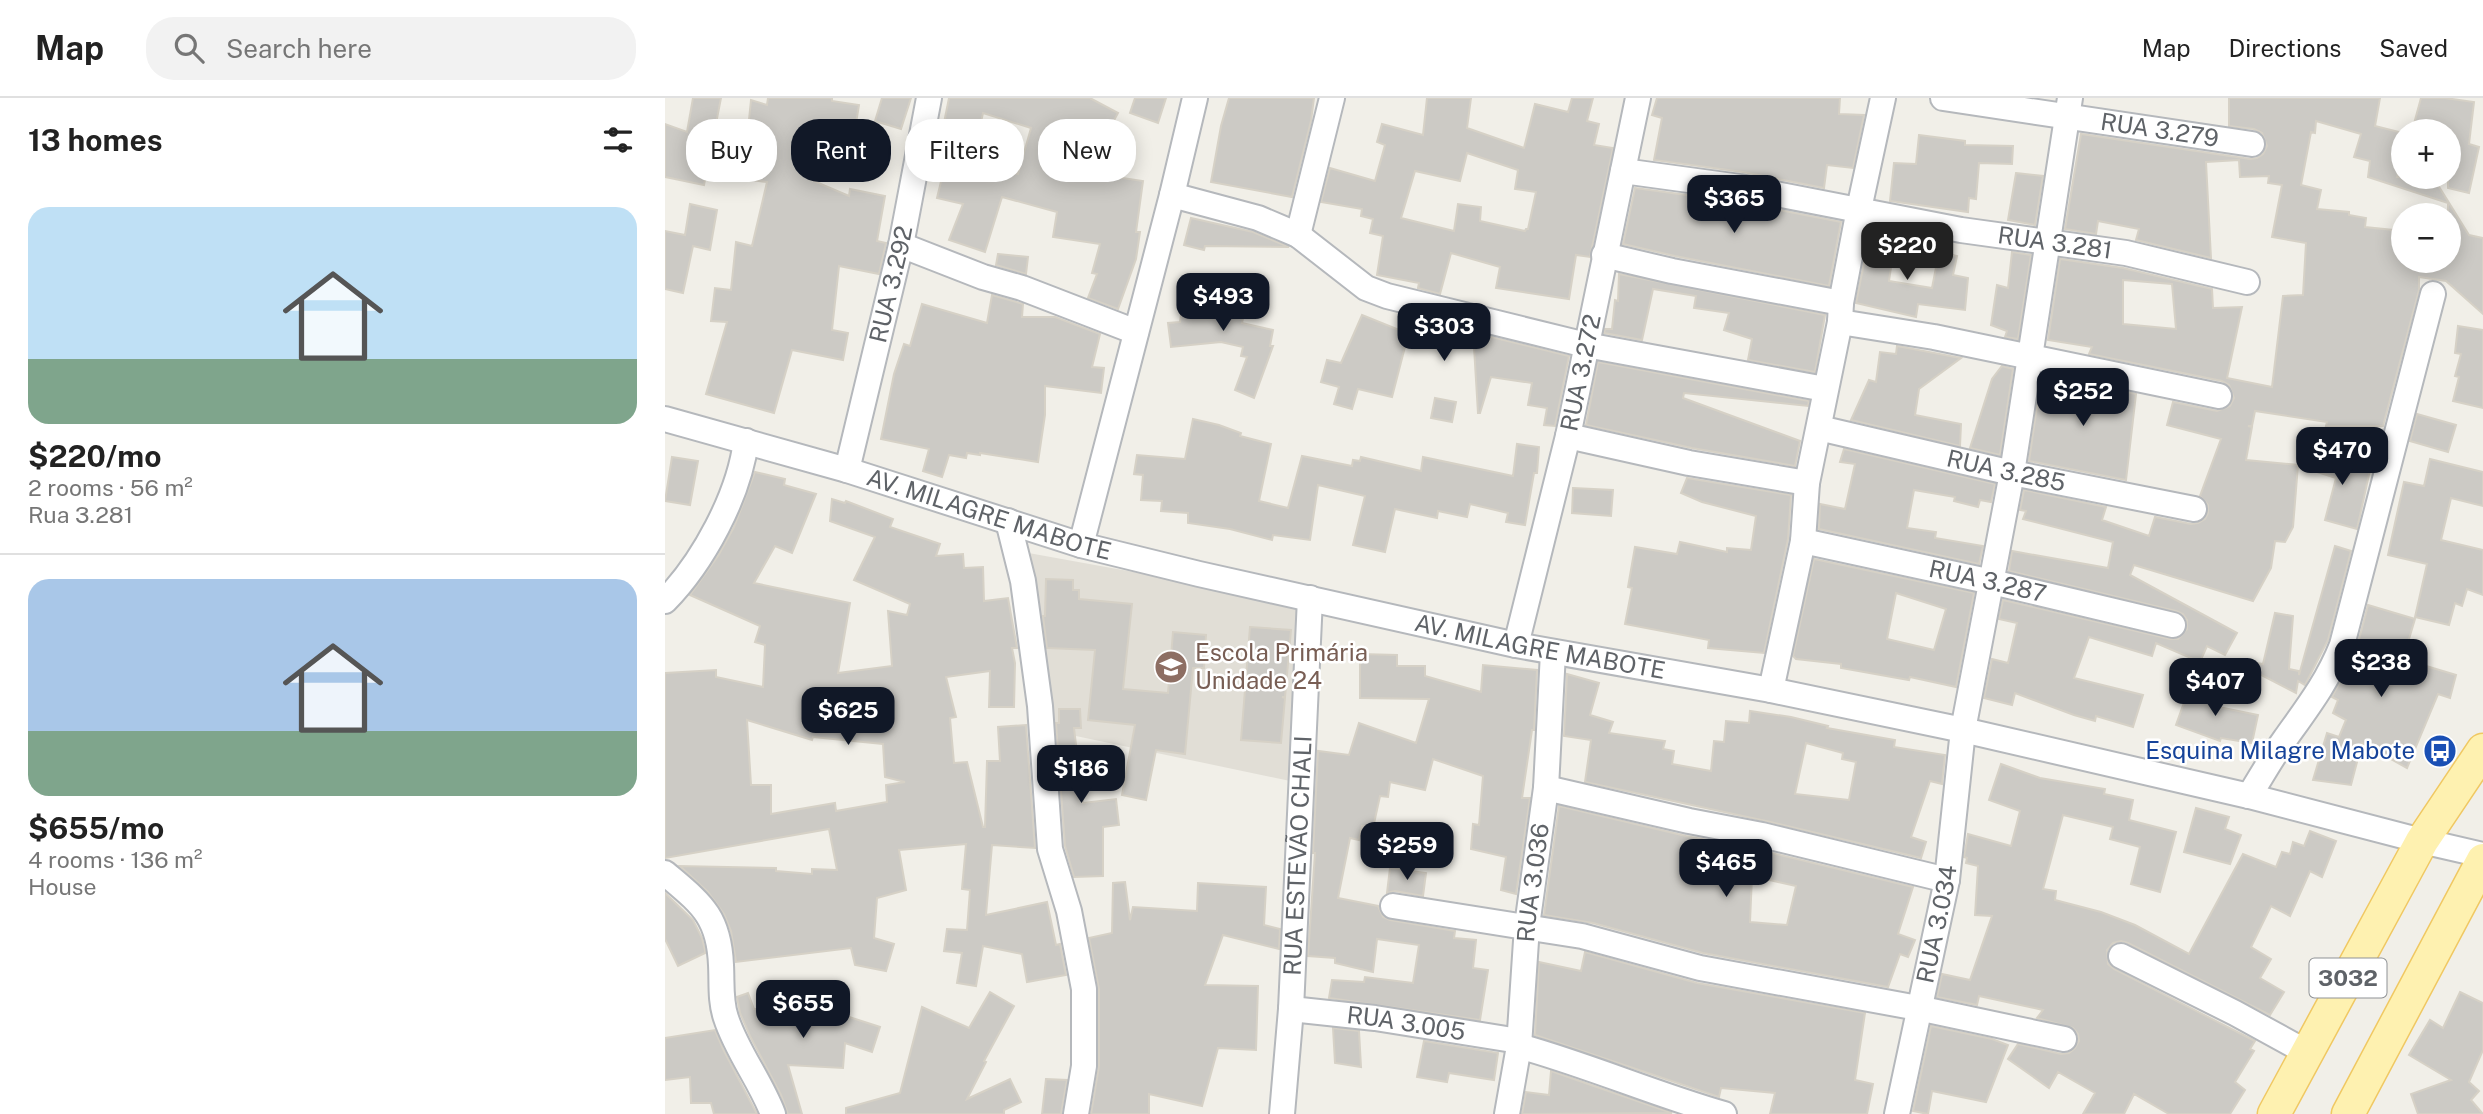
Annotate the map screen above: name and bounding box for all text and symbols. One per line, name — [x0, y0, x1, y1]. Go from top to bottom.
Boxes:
search box — [146, 17, 636, 80]
text: Map — [35, 29, 104, 67]
icon: search — [170, 29, 208, 67]
text: Search here — [226, 33, 372, 64]
text: Map — [2142, 34, 2191, 62]
text: Directions — [2229, 34, 2341, 62]
text: Saved — [2379, 34, 2448, 62]
street label: RUA 3.279 — [2099, 107, 2221, 152]
chip: Buy — [686, 119, 777, 182]
chip: Rent — [791, 119, 891, 182]
chip: Filters — [905, 119, 1024, 182]
chip: New — [1038, 119, 1136, 182]
map controls — [2391, 119, 2461, 273]
button: + — [2391, 119, 2461, 189]
icon: filters — [599, 121, 637, 159]
text: 13 homes — [28, 122, 163, 158]
pin: $365 — [1693, 176, 1775, 235]
text: $365 — [1703, 184, 1765, 211]
button: − — [2391, 203, 2461, 273]
street label: RUA 3.281 — [1996, 220, 2114, 264]
pin: $220 — [1866, 222, 1948, 282]
street label: RUA 3.292 — [863, 223, 917, 345]
text: $220 — [1877, 231, 1937, 258]
icon: home — [270, 253, 396, 379]
pin: $493 — [1182, 274, 1264, 333]
text: $493 — [1192, 282, 1254, 309]
pin: $303 — [1403, 303, 1485, 363]
street label: RUA 3.272 — [1554, 311, 1606, 434]
text: $303 — [1414, 312, 1474, 339]
pin: $252 — [2042, 368, 2124, 428]
text: $252 — [2053, 377, 2113, 404]
pin: $470 — [2301, 428, 2383, 487]
text: $470 — [2312, 436, 2372, 463]
text: $220/mo — [28, 438, 161, 474]
street label: RUA 3.285 — [1944, 443, 2068, 496]
street label: AV. MILAGRE MABOTE — [864, 462, 1114, 565]
text: 2 rooms · 56 m² — [28, 474, 193, 501]
text: Rua 3.281 — [28, 501, 133, 528]
street label: RUA 3.287 — [1927, 554, 2049, 607]
street label: AV. MILAGRE MABOTE — [1412, 608, 1668, 684]
icon: home — [270, 625, 396, 751]
place label: Escola Primária Unidade 24 — [1195, 638, 1368, 694]
pin: $238 — [2340, 640, 2422, 699]
school or university icon: Escola Primária Unidade 24 — [1152, 648, 1190, 686]
text: $238 — [2351, 648, 2411, 675]
pin: $407 — [2174, 658, 2256, 718]
text: $407 — [2185, 667, 2245, 694]
pin: $625 — [807, 688, 889, 747]
text: $625 — [818, 696, 878, 723]
bus stop icon: Esquina Milagre Mabote — [2421, 732, 2459, 770]
street label: RUA ESTEVÃO CHALI — [1278, 735, 1317, 976]
place label: Esquina Milagre Mabote — [2145, 736, 2415, 764]
pin: $186 — [1040, 746, 1122, 805]
text: $186 — [1053, 754, 1109, 781]
text: $655/mo — [28, 810, 164, 846]
street label: RUA 3.036 — [1511, 821, 1554, 943]
pin: $259 — [1366, 822, 1448, 882]
text: $259 — [1377, 831, 1437, 858]
pin: $465 — [1685, 840, 1767, 899]
text: 4 rooms · 136 m² — [28, 846, 202, 873]
text: $465 — [1695, 848, 1757, 875]
street label: RUA 3.034 — [1910, 864, 1961, 986]
text: House — [28, 873, 96, 900]
road number: 3032 — [2309, 958, 2387, 998]
pin: $655 — [762, 981, 844, 1040]
text: $655 — [772, 989, 834, 1016]
street label: RUA 3.005 — [1345, 1000, 1468, 1045]

